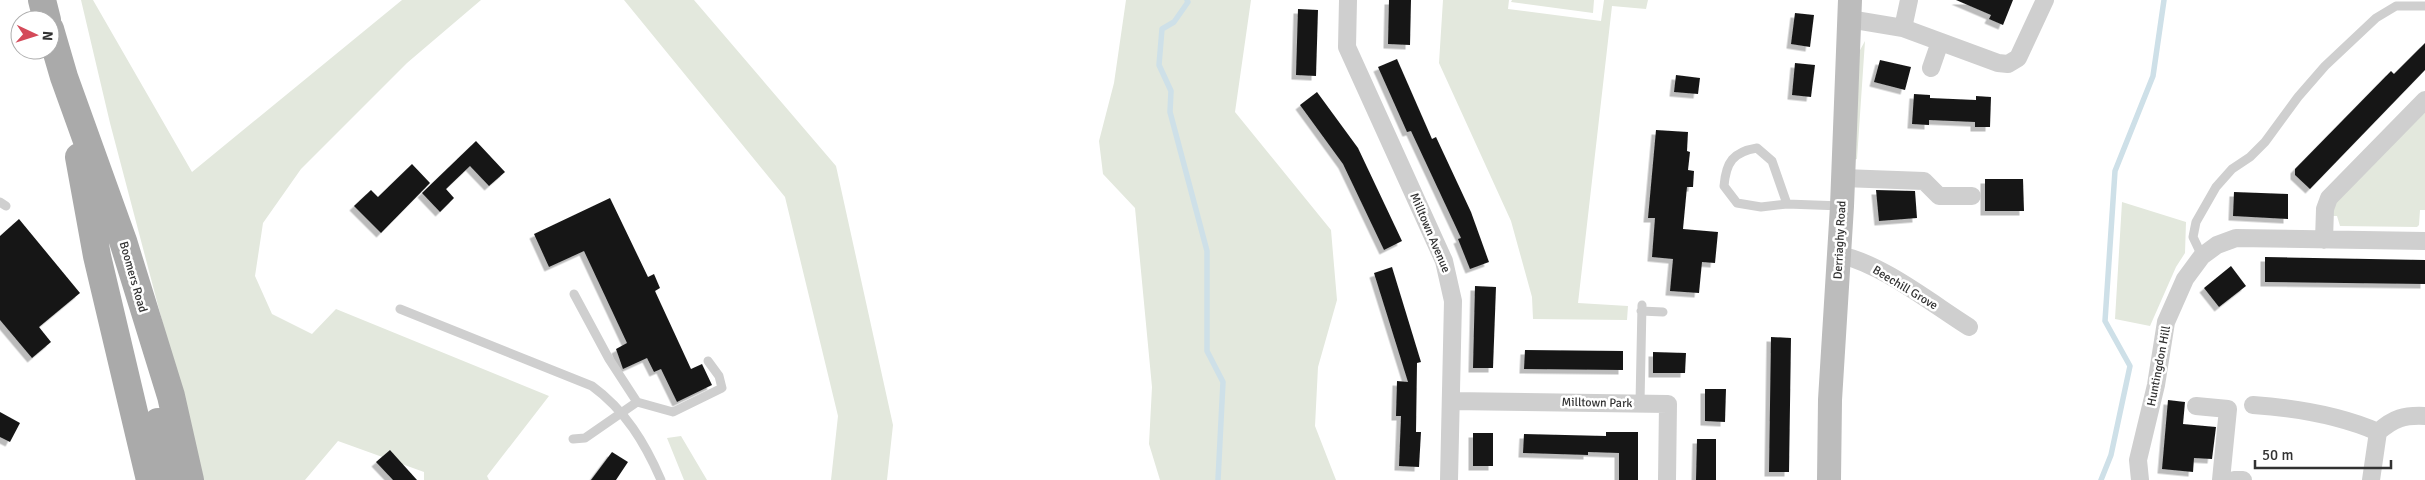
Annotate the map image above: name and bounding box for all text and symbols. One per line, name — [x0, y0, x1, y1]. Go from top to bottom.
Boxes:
north arrow — [10, 10, 60, 60]
text: N — [39, 30, 56, 41]
street label: Milltown Avenue — [1406, 191, 1454, 275]
street label: Derriaghy Road — [1830, 200, 1850, 280]
street label: Boomers Road — [116, 240, 150, 314]
street label: Beechill Grove — [1870, 263, 1940, 313]
street label: Huntingdon Hill — [2144, 324, 2174, 408]
street label: Milltown Park — [1561, 395, 1633, 411]
scale bar — [2255, 438, 2391, 470]
text: 50 m — [2262, 446, 2293, 464]

